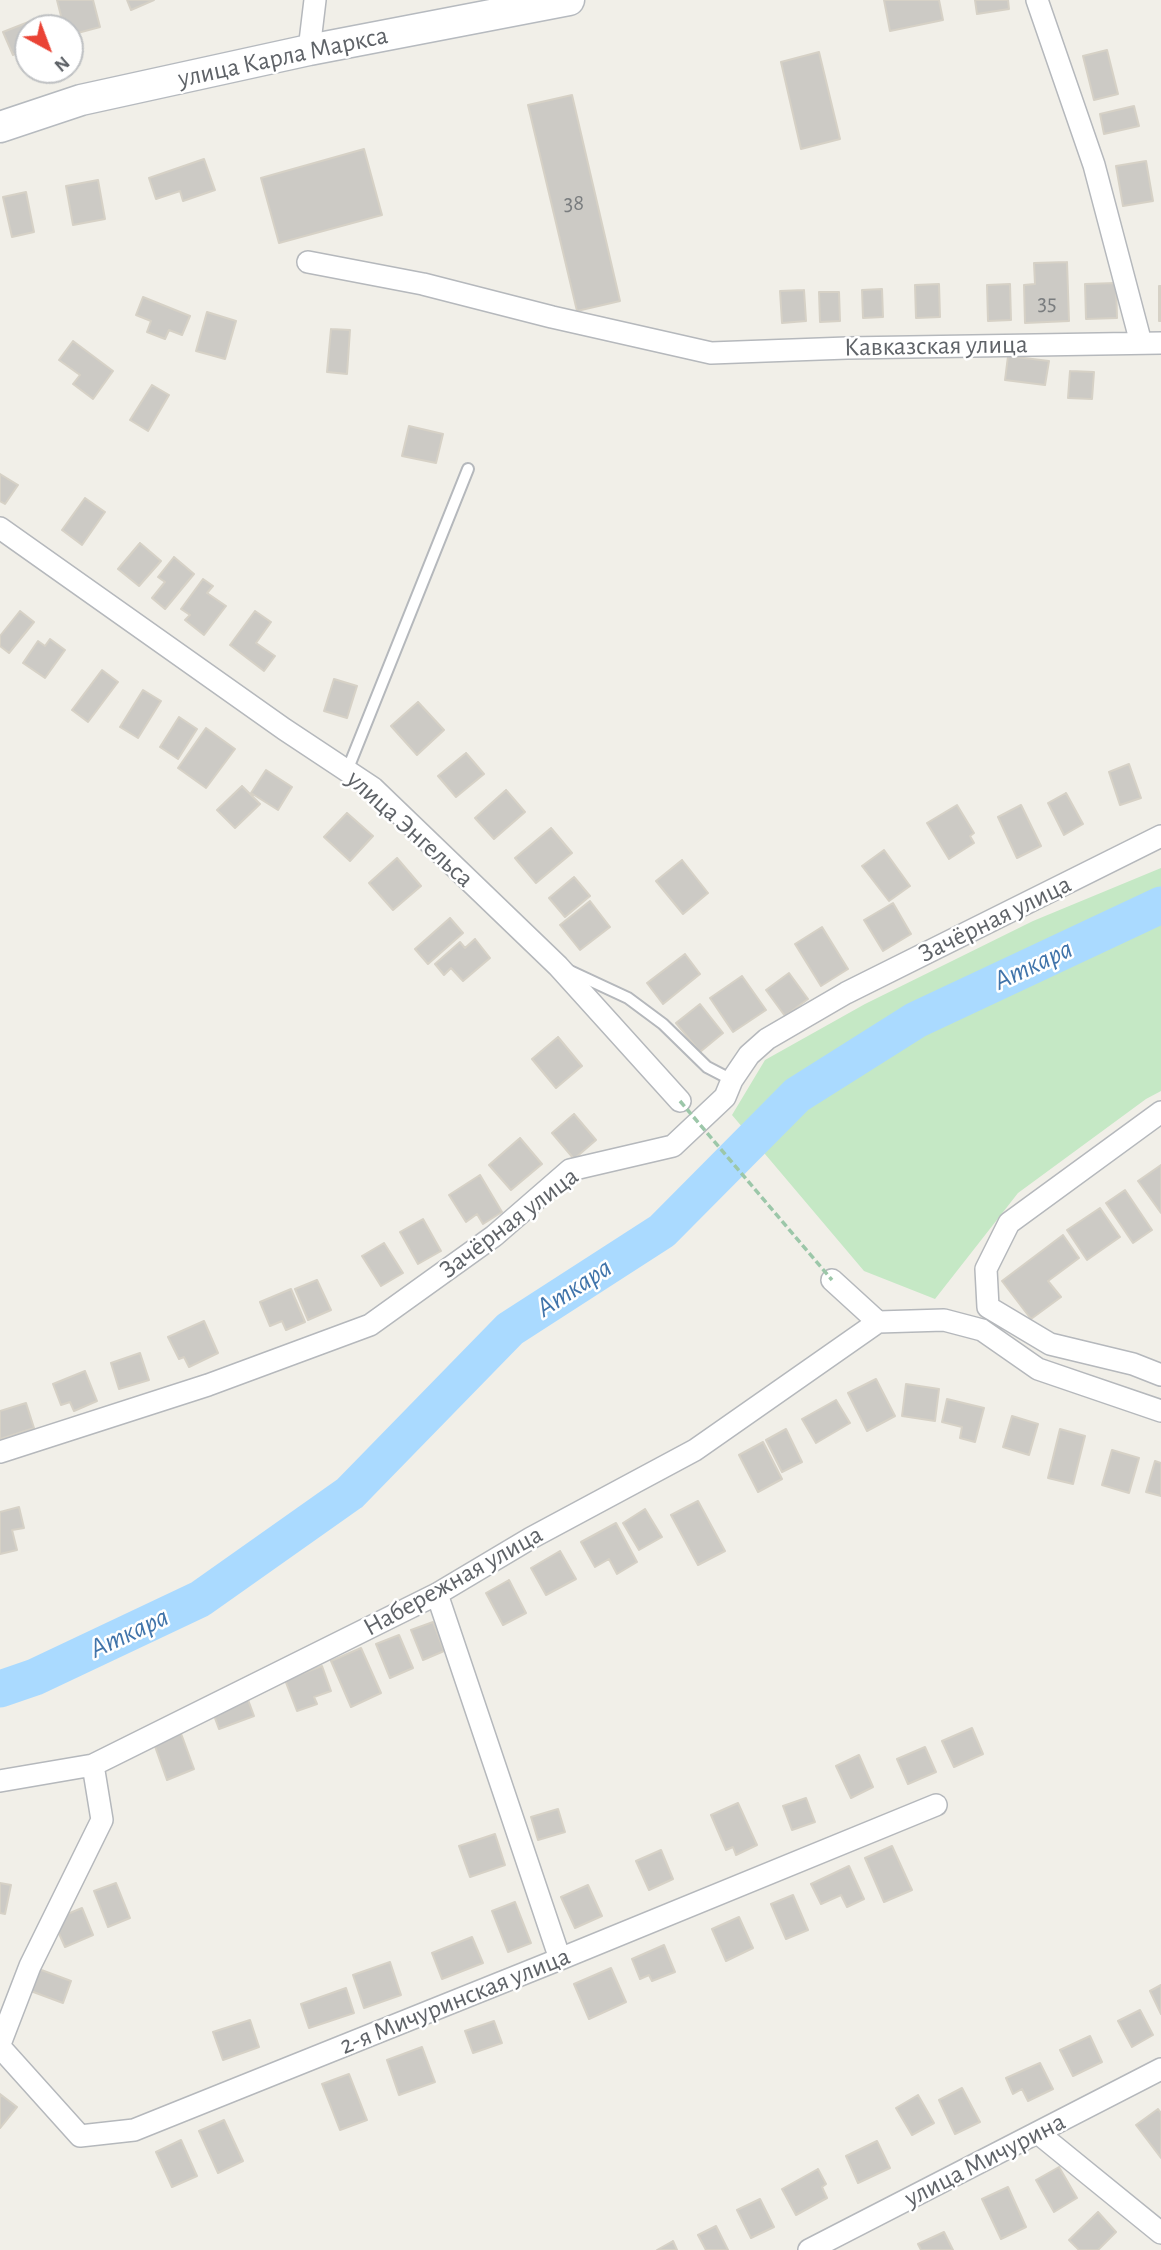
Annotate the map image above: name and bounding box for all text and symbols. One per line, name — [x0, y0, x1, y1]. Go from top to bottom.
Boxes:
north arrow — [14, 14, 84, 84]
street label: улица Карла Маркса — [175, 20, 391, 94]
text: N — [51, 52, 73, 75]
house number: 38 — [564, 189, 584, 217]
house number: 35 — [1037, 289, 1057, 317]
street label: Кавказская улица — [844, 329, 1028, 363]
street label: улица Энгельса — [340, 764, 480, 894]
street label: Зачёрная улица — [914, 869, 1076, 969]
water label: Аткара — [988, 932, 1078, 998]
street label: Зачёрная улица — [433, 1161, 585, 1285]
water label: Аткара — [530, 1251, 618, 1325]
street label: Набережная улица — [358, 1519, 548, 1643]
water label: Аткара — [84, 1600, 174, 1666]
street label: 2-я Мичуринская улица — [335, 1941, 575, 2061]
street label: улица Мичурина — [899, 2106, 1071, 2214]

